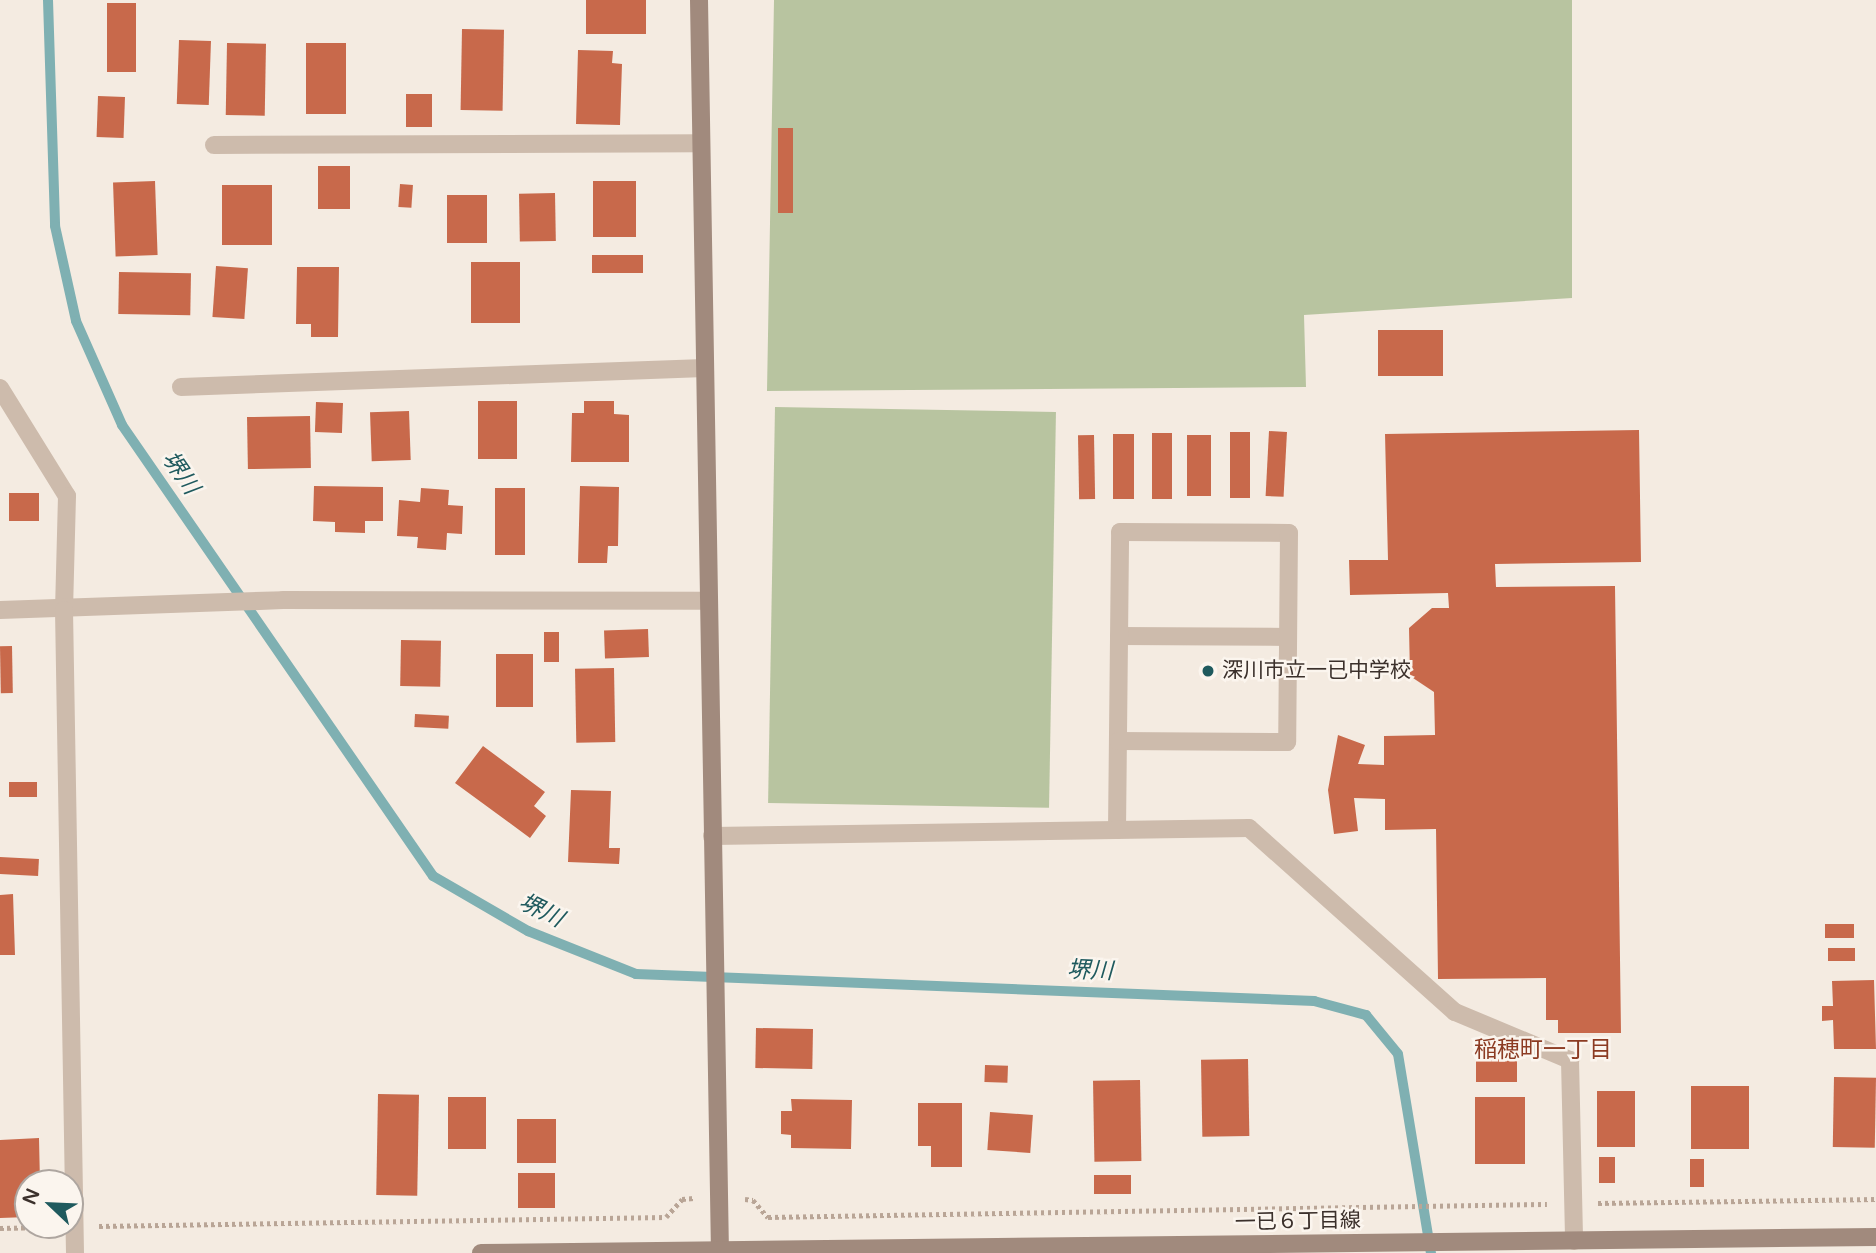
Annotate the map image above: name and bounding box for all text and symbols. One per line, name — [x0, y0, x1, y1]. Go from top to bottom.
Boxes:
water label: 堺川 — [156, 446, 204, 500]
place label: 深川市立一已中学校 — [1222, 658, 1411, 684]
marker: 深川市立一已中学校 — [1200, 663, 1216, 679]
water label: 堺川 — [514, 889, 568, 933]
water label: 堺川 — [1067, 956, 1113, 986]
district label: 稲穂町一丁目 — [1474, 1036, 1612, 1064]
north arrow — [14, 1169, 84, 1239]
text: N — [18, 1185, 45, 1208]
street label: 一已６丁目線 — [1235, 1208, 1361, 1236]

